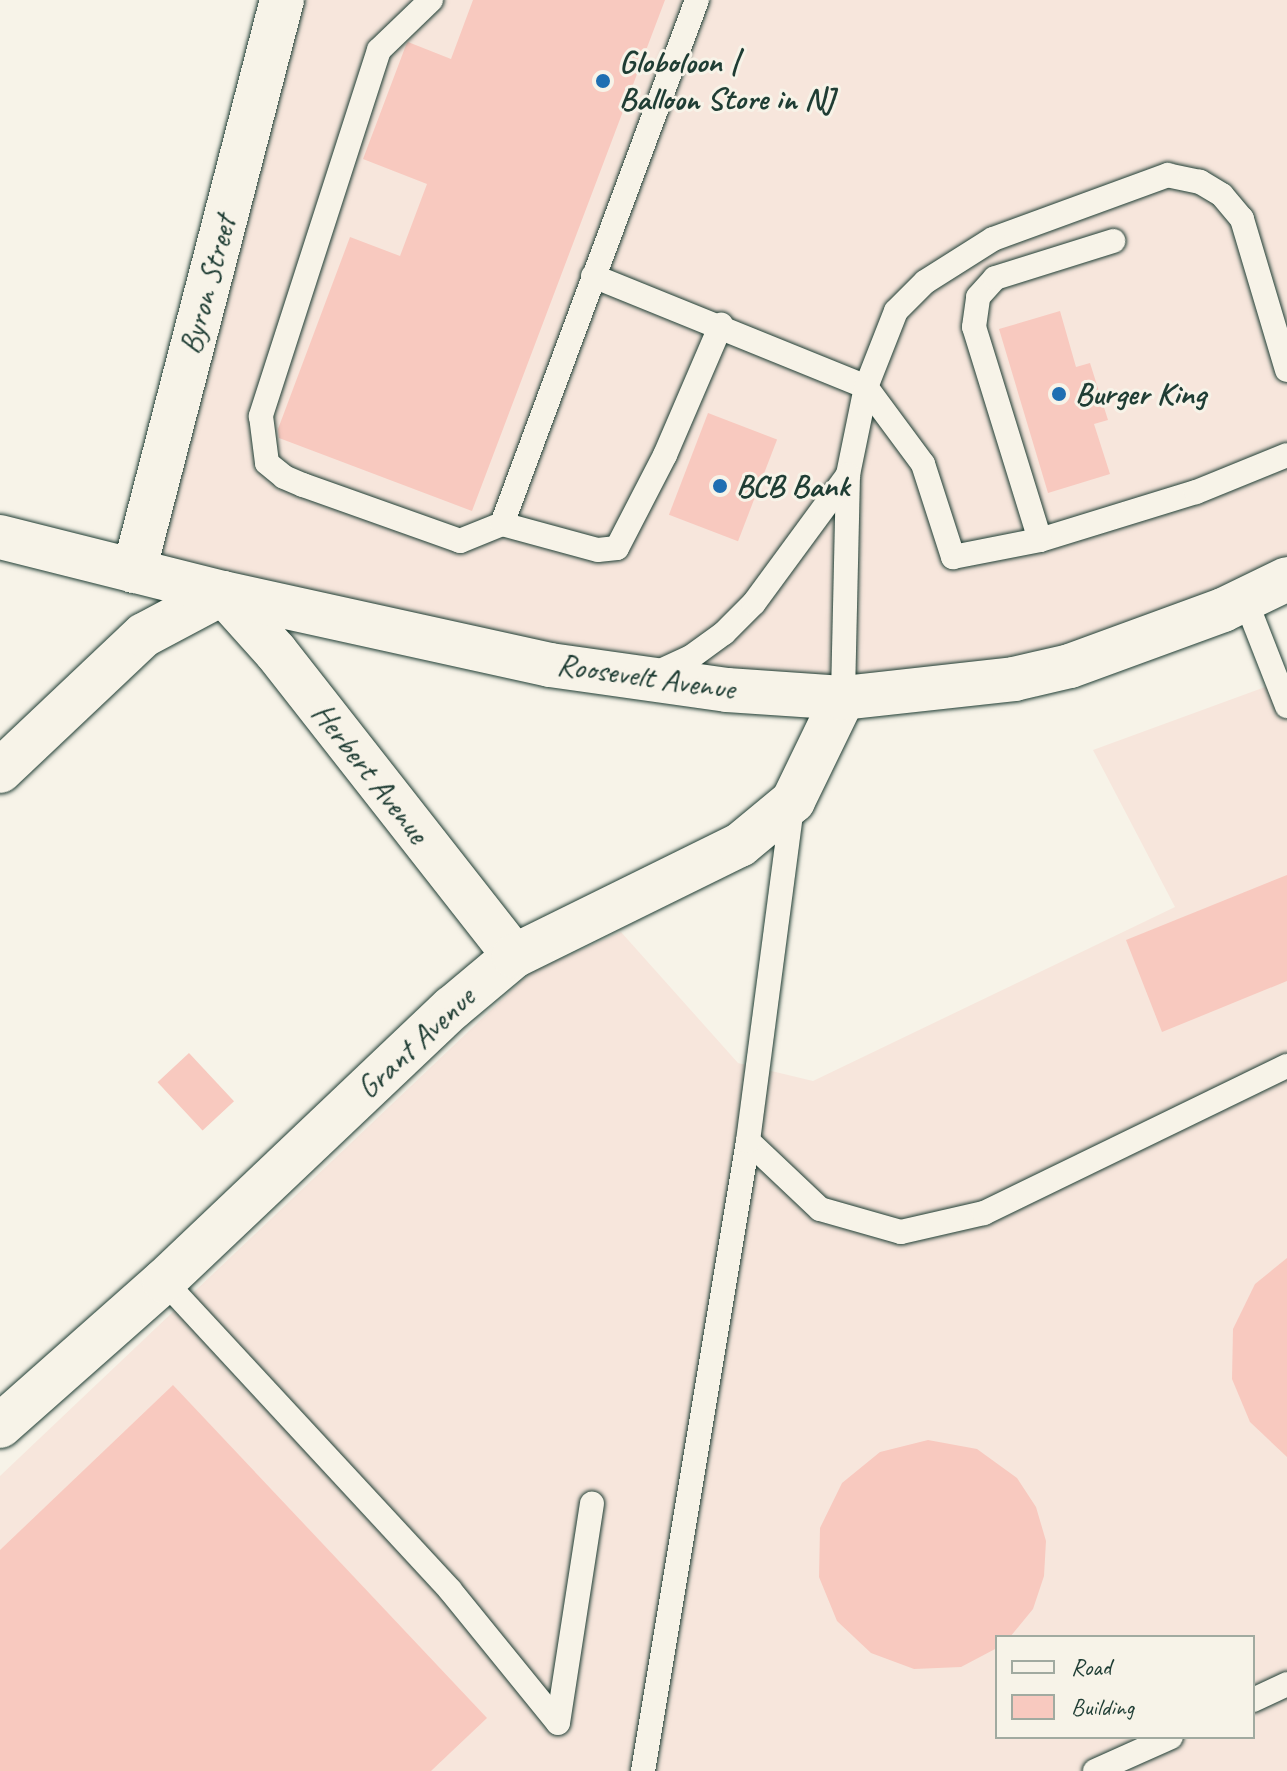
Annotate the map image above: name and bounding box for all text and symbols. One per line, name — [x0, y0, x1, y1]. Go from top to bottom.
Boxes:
place label: Globoloon | Balloon Store in NJ — [619, 44, 834, 119]
marker: Globoloon | Balloon Store in NJ — [594, 72, 612, 90]
street label: Byron Street — [171, 211, 245, 359]
place label: Burger King — [1075, 375, 1206, 413]
marker: Burger King — [1050, 385, 1068, 403]
place label: BCB Bank — [736, 467, 849, 505]
marker: BCB Bank — [711, 477, 729, 495]
street label: Roosevelt Avenue — [555, 646, 737, 708]
street label: Herbert Avenue — [303, 695, 437, 851]
street label: Grant Avenue — [349, 979, 483, 1107]
legend — [995, 1635, 1255, 1739]
text: Road — [1071, 1652, 1111, 1682]
text: Building — [1071, 1692, 1134, 1722]

